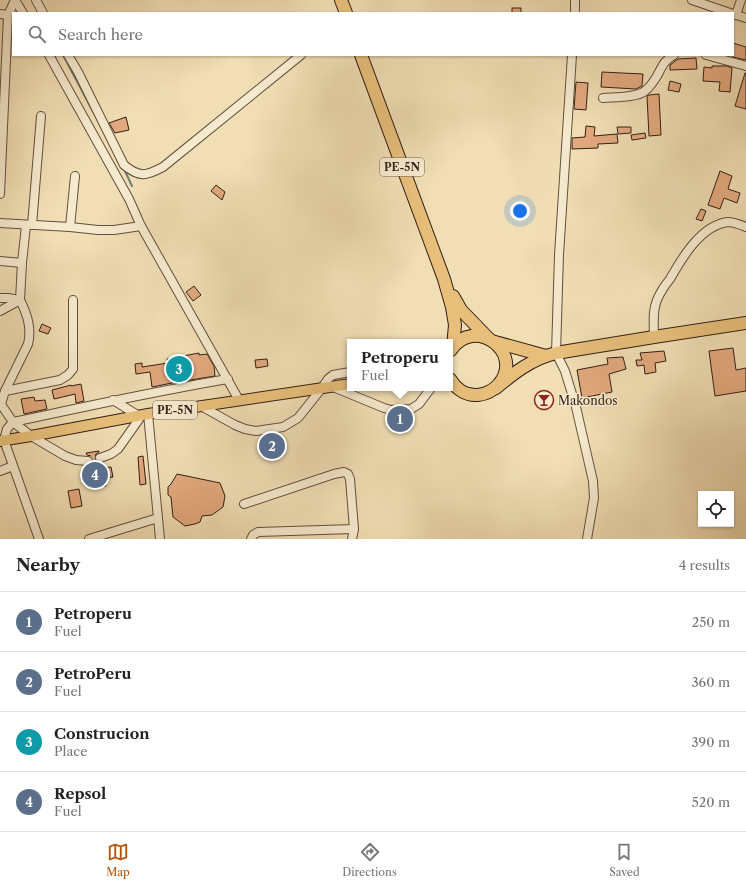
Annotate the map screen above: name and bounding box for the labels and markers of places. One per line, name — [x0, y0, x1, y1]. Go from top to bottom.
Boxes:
pin: 3 — [166, 354, 192, 384]
bar icon: Makondos — [533, 389, 555, 411]
place label: Makondos — [558, 393, 618, 408]
pin: 1 — [387, 404, 413, 434]
pin: 2 — [259, 431, 285, 461]
pin: 4 — [82, 460, 108, 490]

